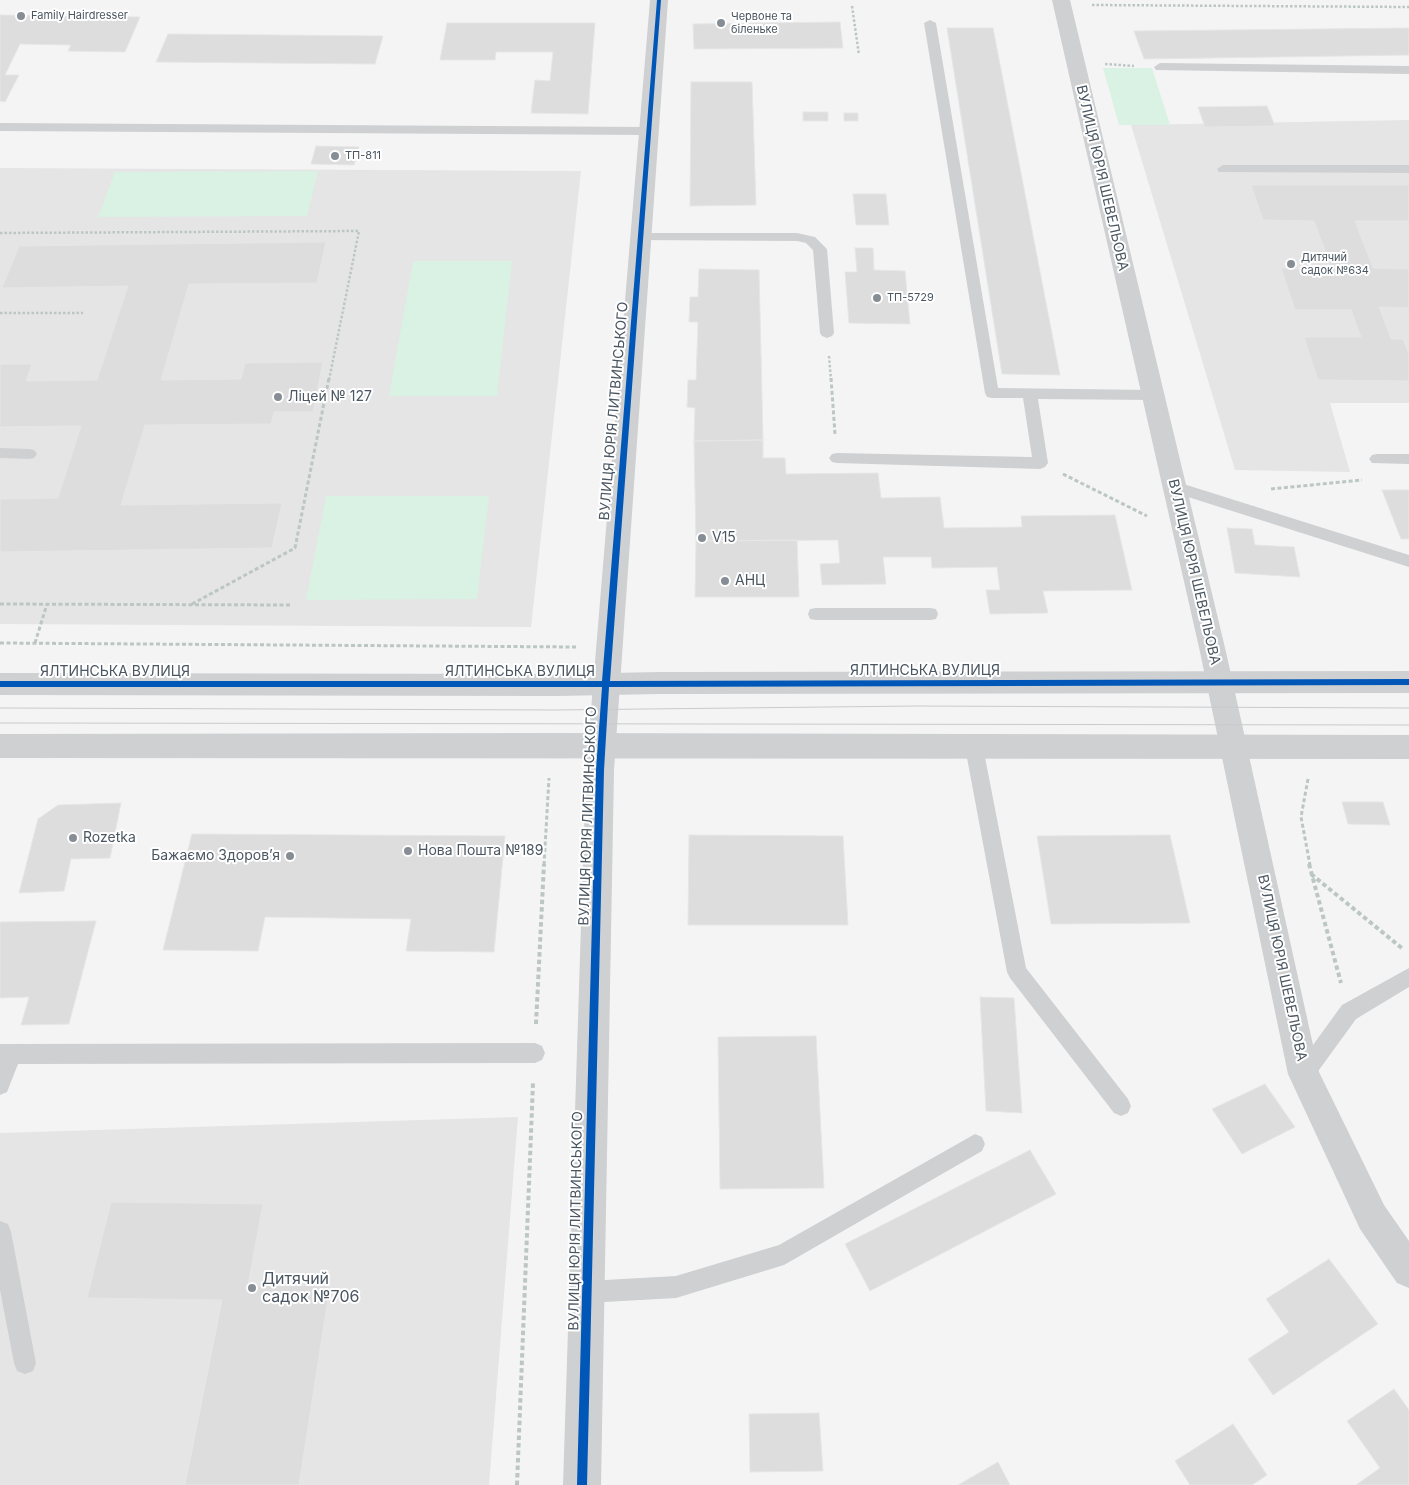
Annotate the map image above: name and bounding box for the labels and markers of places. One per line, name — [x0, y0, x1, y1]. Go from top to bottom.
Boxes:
place label: Family Hairdresser — [31, 9, 128, 23]
marker: Family Hairdresser — [15, 10, 27, 22]
place label: Червоне та біленьке — [731, 10, 792, 36]
marker: Червоне та біленьке — [715, 17, 727, 29]
place label: ТП-811 — [345, 149, 381, 163]
marker: ТП-811 — [329, 150, 341, 162]
place label: Дитячий садок №634 — [1301, 251, 1369, 277]
marker: Дитячий садок №634 — [1285, 258, 1297, 270]
place label: ТП-5729 — [887, 291, 934, 305]
marker: ТП-5729 — [871, 292, 883, 304]
place label: Ліцей № 127 — [288, 389, 372, 405]
marker: Ліцей № 127 — [272, 391, 284, 403]
place label: V15 — [712, 530, 736, 546]
marker: V15 — [696, 532, 708, 544]
place label: АНЦ — [735, 573, 765, 589]
marker: АНЦ — [719, 575, 731, 587]
place label: Rozetka — [83, 830, 136, 846]
marker: Rozetka — [67, 832, 79, 844]
place label: Нова Пошта №189 — [418, 843, 543, 859]
marker: Нова Пошта №189 — [402, 845, 414, 857]
place label: Бажаємо Здоров’я — [151, 848, 280, 864]
marker: Бажаємо Здоров’я — [284, 850, 296, 862]
place label: Дитячий садок №706 — [262, 1269, 359, 1307]
marker: Дитячий садок №706 — [246, 1282, 258, 1294]

